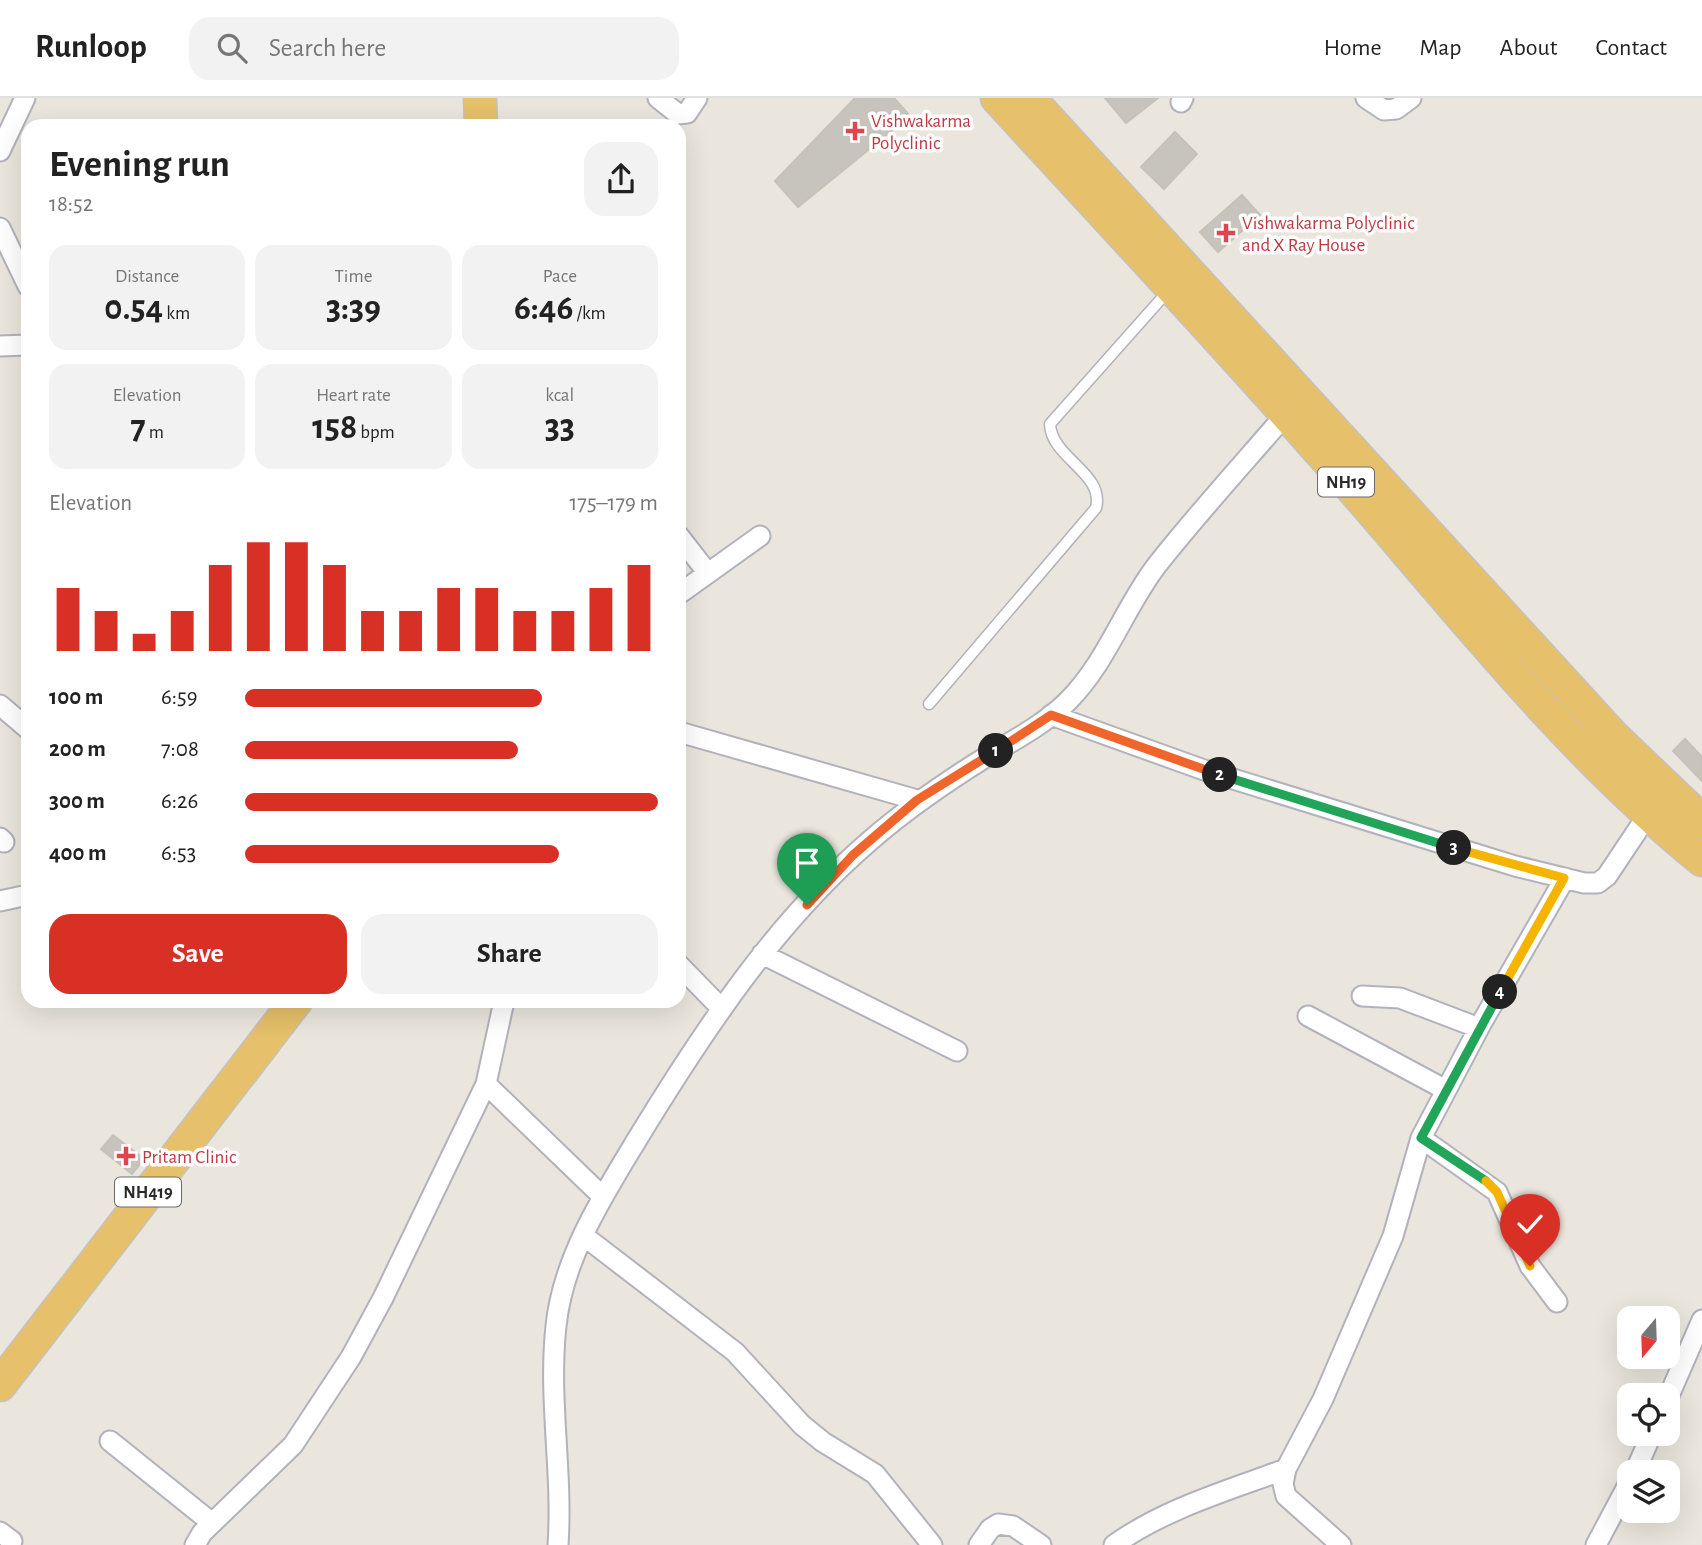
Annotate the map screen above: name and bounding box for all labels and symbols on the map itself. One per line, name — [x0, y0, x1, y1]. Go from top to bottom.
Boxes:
place label: Vishwakarma Polyclinic — [871, 112, 971, 153]
marker: Vishwakarma Polyclinic — [845, 121, 865, 141]
place label: Vishwakarma Polyclinic and X Ray House — [1242, 214, 1415, 255]
marker: Vishwakarma Polyclinic and X Ray House — [1216, 223, 1236, 243]
road number: NH19 — [1318, 468, 1374, 496]
pin: 1 — [978, 734, 1014, 768]
pin: 2 — [1202, 758, 1238, 792]
pin: 3 — [1436, 830, 1472, 866]
pin — [777, 833, 837, 905]
pin: 4 — [1482, 974, 1518, 1010]
marker: Pritam Clinic — [116, 1146, 136, 1166]
place label: Pritam Clinic — [142, 1148, 236, 1167]
road number: NH419 — [115, 1177, 181, 1206]
pin — [1500, 1194, 1560, 1266]
north arrow — [1617, 1306, 1680, 1368]

